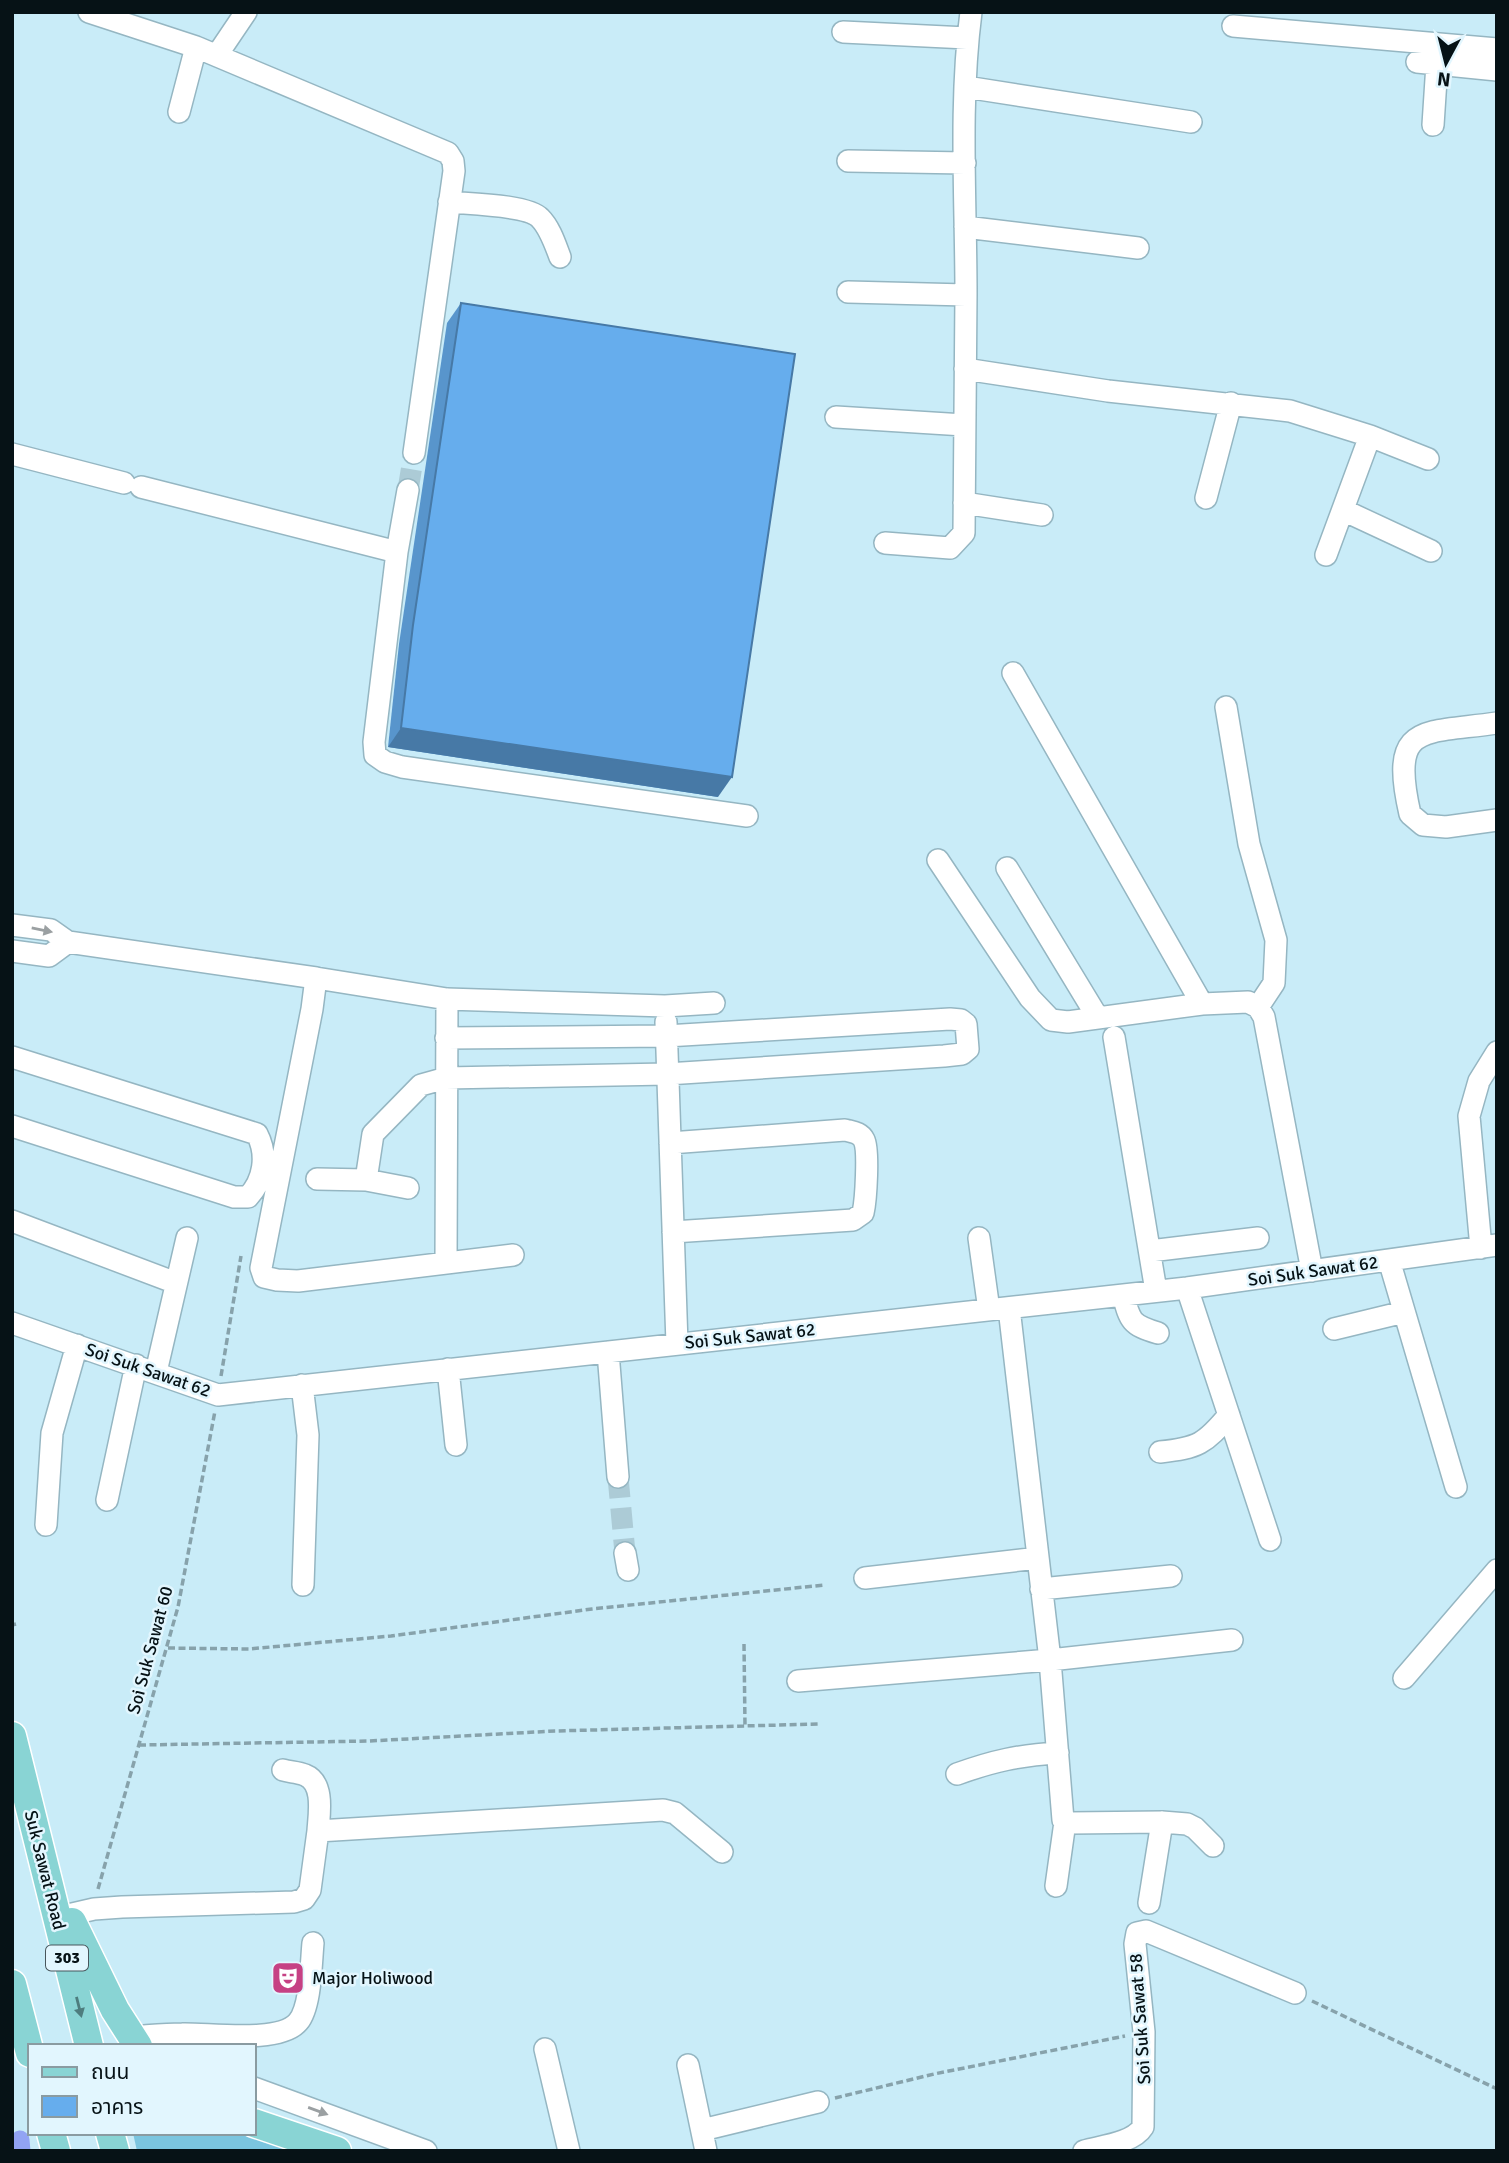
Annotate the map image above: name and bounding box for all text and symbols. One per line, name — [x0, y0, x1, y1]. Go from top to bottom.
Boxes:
north arrow — [1411, 28, 1481, 98]
text: N — [1436, 66, 1452, 92]
one-way arrow — [31, 924, 53, 935]
street label: Soi Suk Sawat 62 — [1246, 1251, 1380, 1291]
street label: Soi Suk Sawat 62 — [683, 1318, 817, 1354]
street label: Soi Suk Sawat 62 — [82, 1338, 214, 1402]
street label: Soi Suk Sawat 60 — [122, 1584, 178, 1716]
street label: Suk Sawat Road — [20, 1808, 70, 1932]
road number: 303 — [46, 1946, 88, 1970]
street label: Soi Suk Sawat 58 — [1124, 1953, 1156, 2085]
theatre icon: Major Holiwood — [269, 1959, 307, 1997]
place label: Major Holiwood — [312, 1967, 433, 1989]
one-way arrow — [74, 1996, 85, 2018]
legend — [28, 2044, 256, 2135]
text: ถนน — [91, 2059, 129, 2085]
text: อาคาร — [91, 2094, 143, 2120]
one-way arrow — [308, 2106, 329, 2117]

